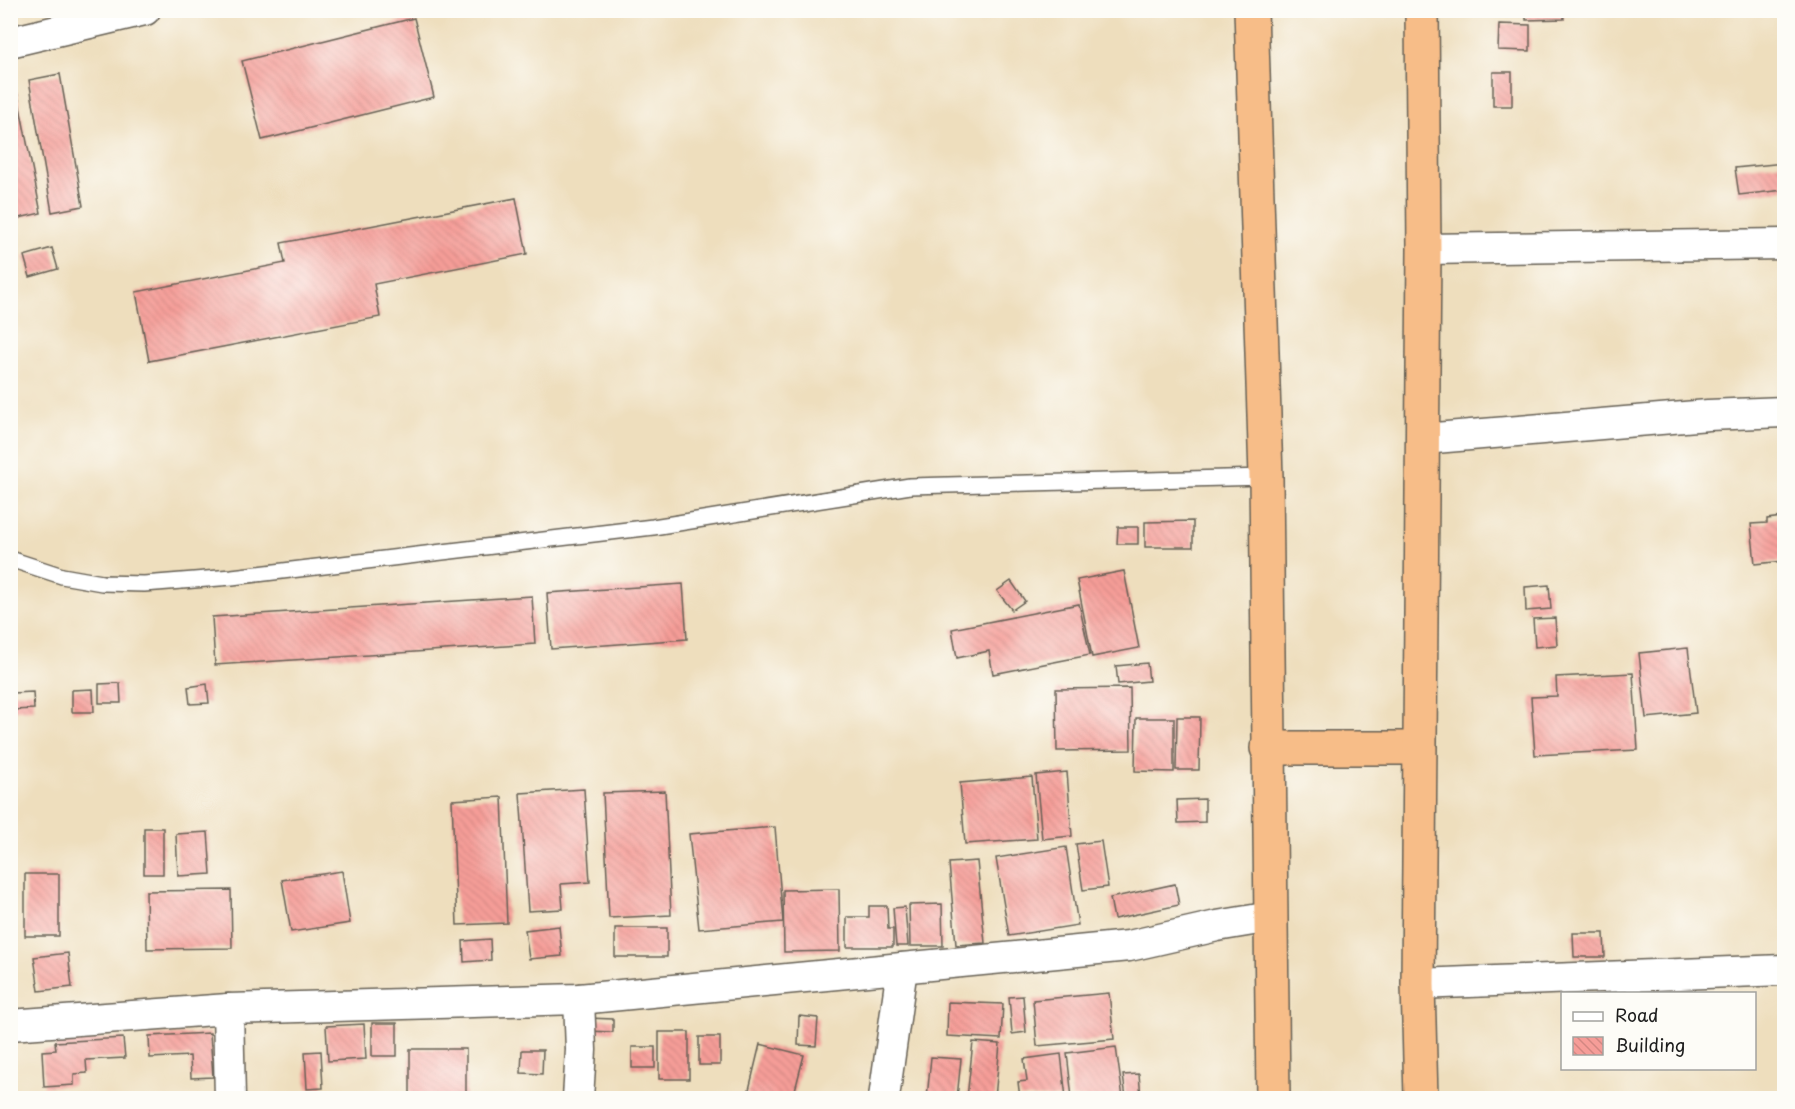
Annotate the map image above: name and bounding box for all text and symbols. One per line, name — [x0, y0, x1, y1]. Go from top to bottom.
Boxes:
legend — [1561, 992, 1756, 1070]
text: Road — [1615, 1001, 1659, 1028]
text: Building — [1615, 1031, 1685, 1058]

